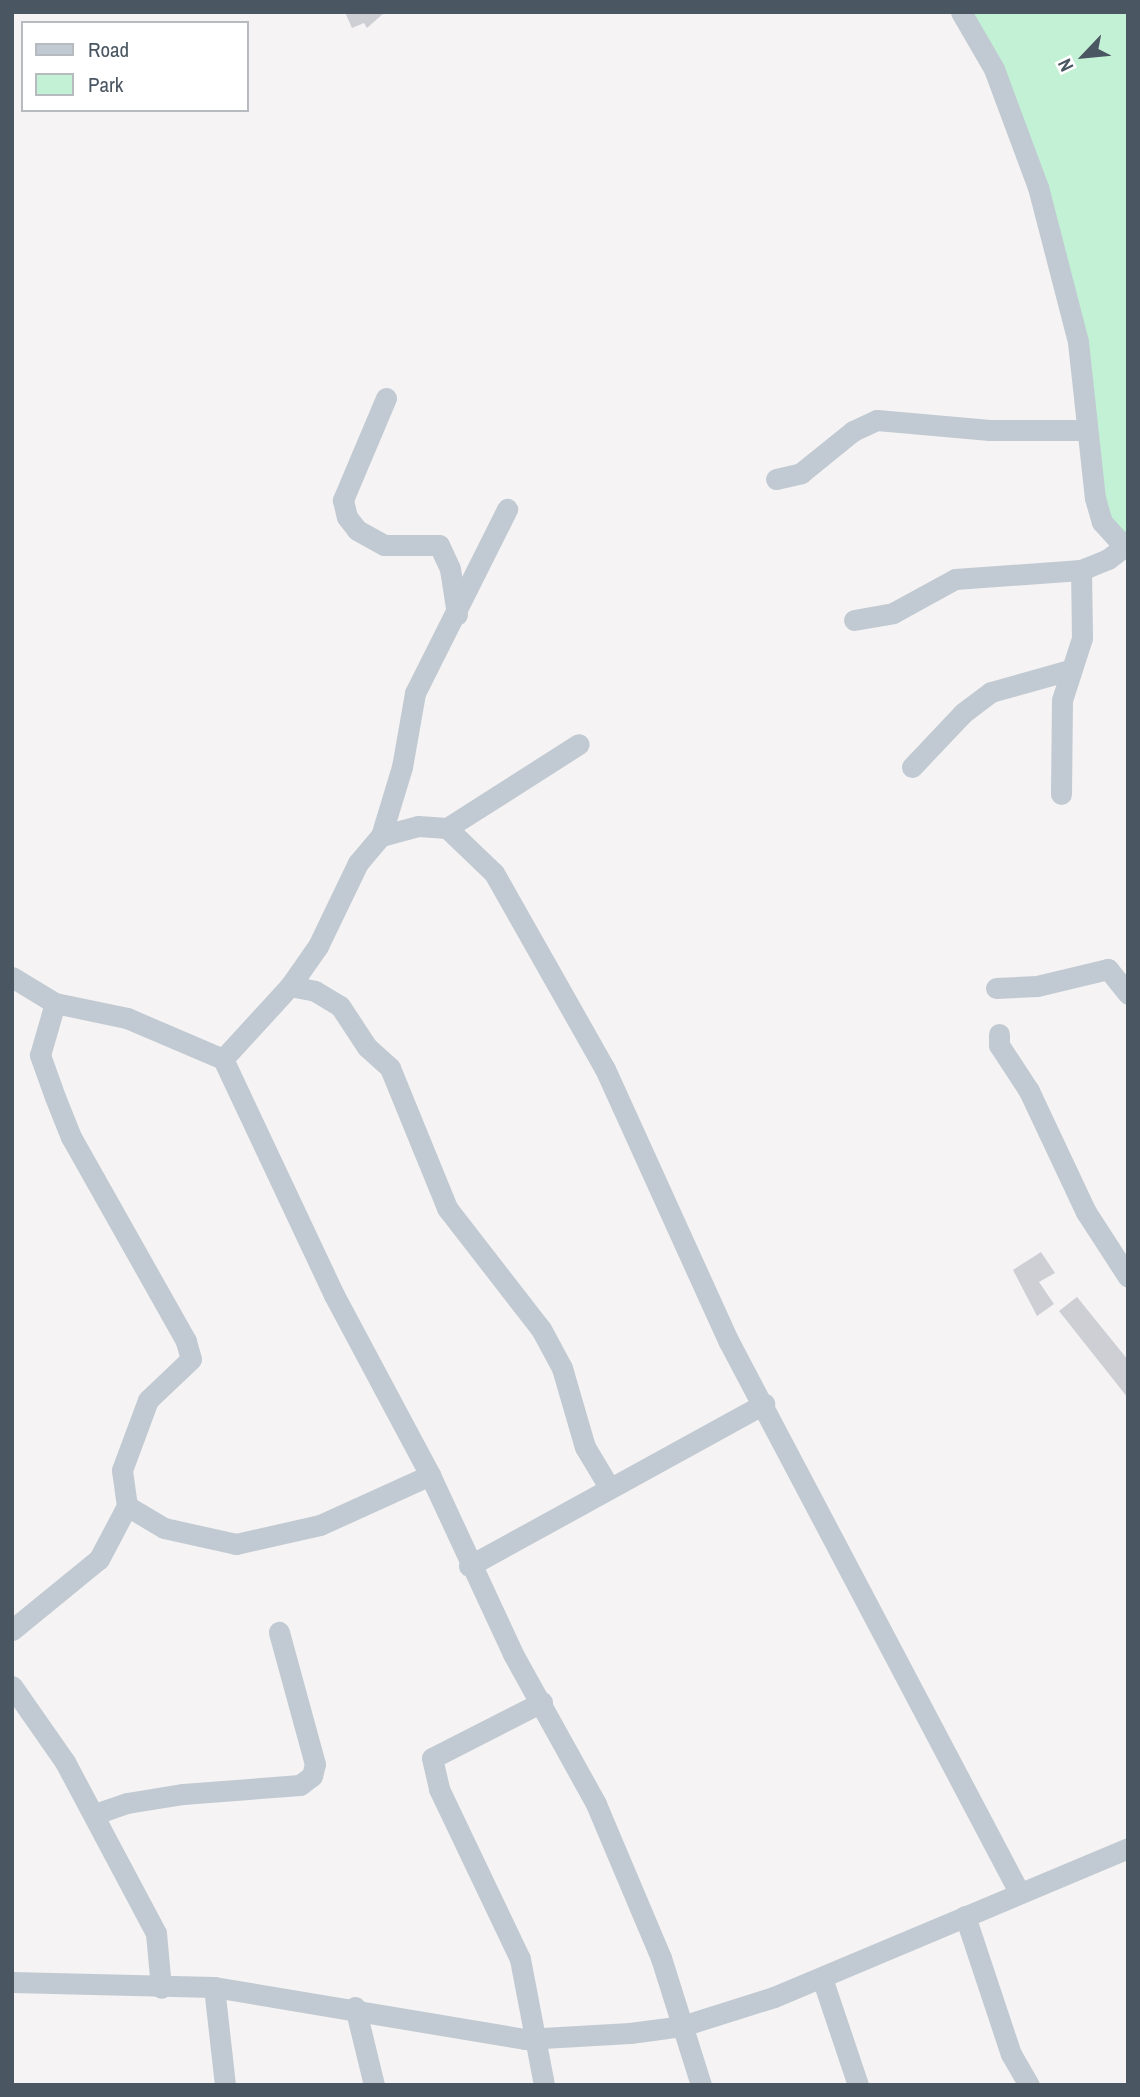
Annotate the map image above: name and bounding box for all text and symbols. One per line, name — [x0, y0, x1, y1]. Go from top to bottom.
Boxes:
legend — [21, 21, 248, 112]
north arrow — [1049, 21, 1119, 91]
text: Road — [88, 35, 129, 64]
text: N — [1051, 54, 1079, 76]
text: Park — [88, 70, 123, 99]

